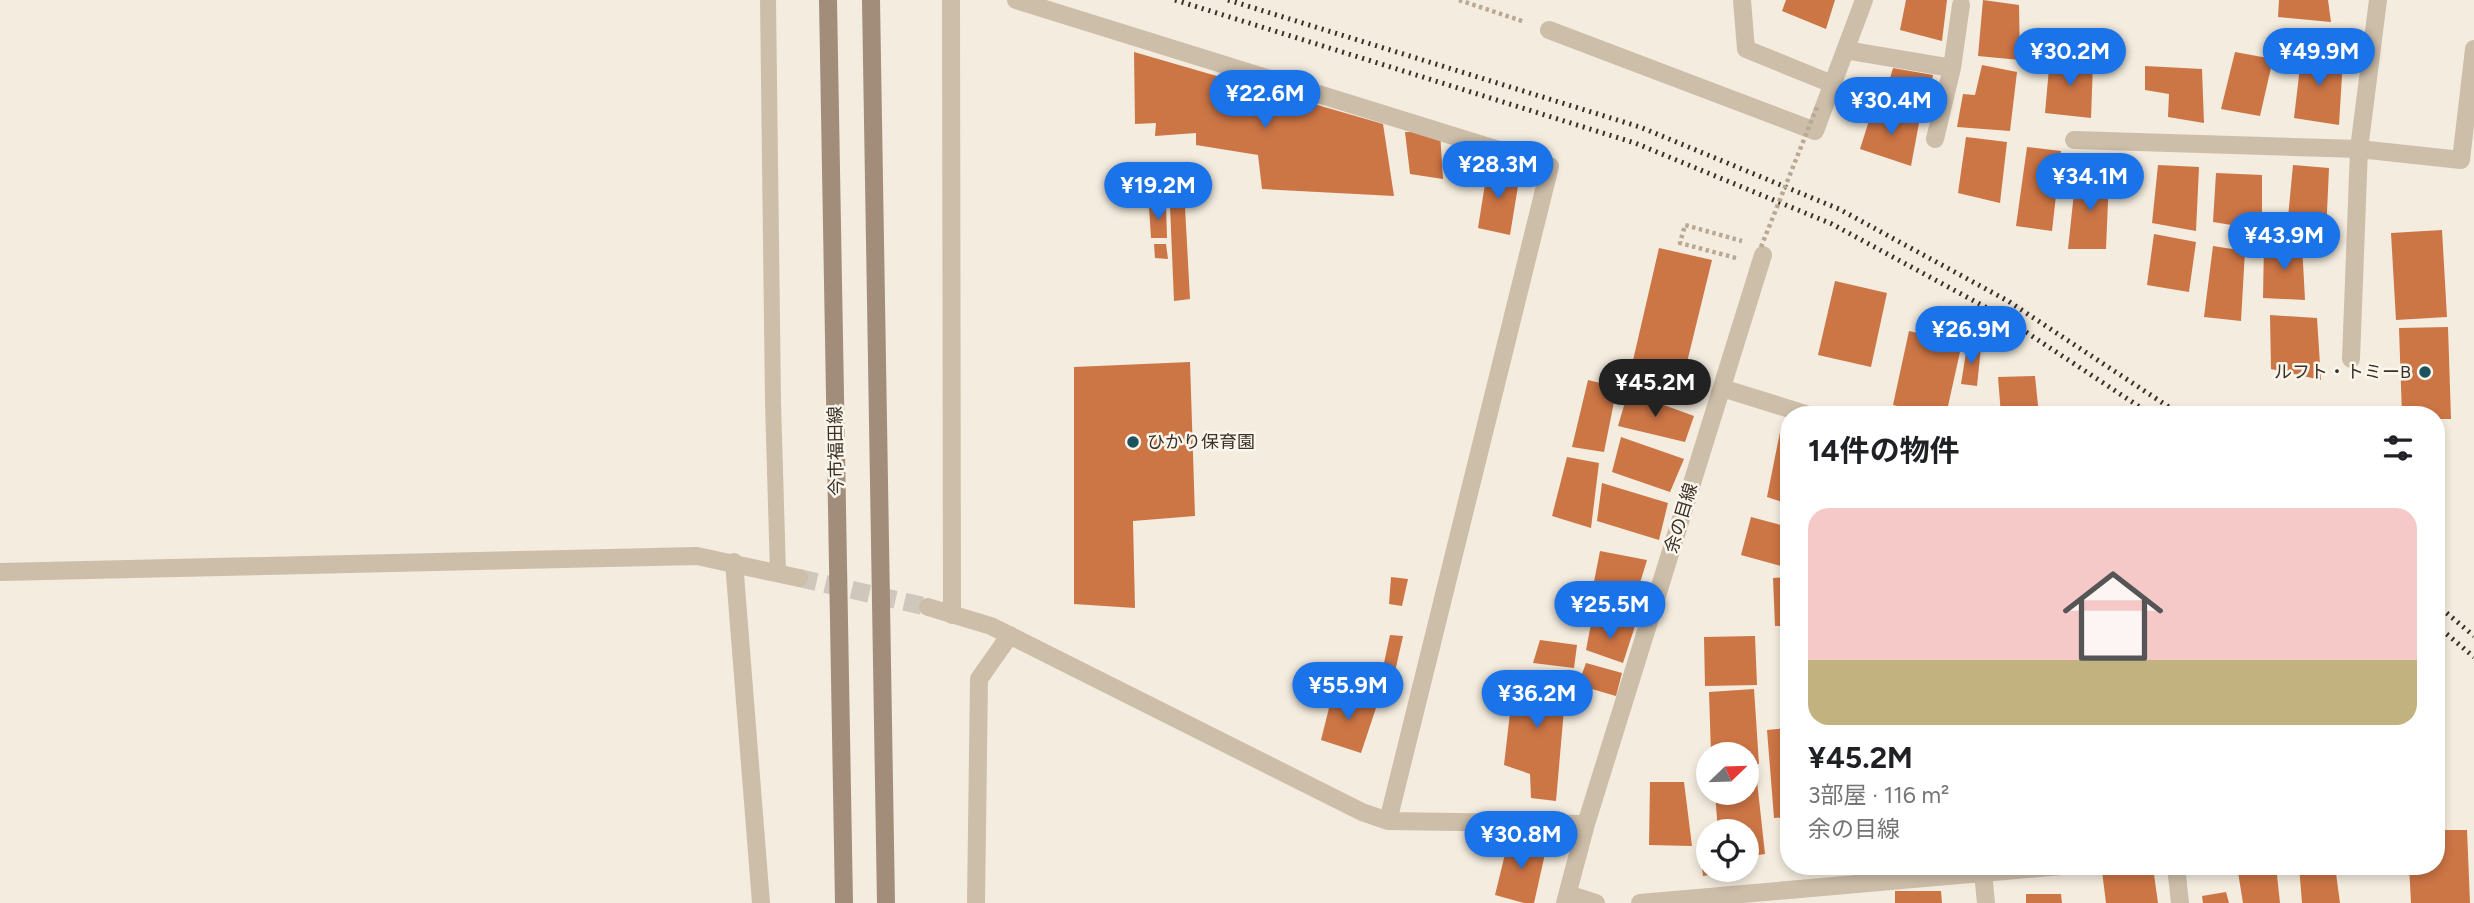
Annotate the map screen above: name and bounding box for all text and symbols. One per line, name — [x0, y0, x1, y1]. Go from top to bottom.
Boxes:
pin: ¥30.2M — [2013, 28, 2127, 88]
pin: ¥49.9M — [2262, 28, 2376, 88]
text: ¥30.2M — [2030, 37, 2110, 65]
text: ¥49.9M — [2279, 37, 2359, 65]
pin: ¥22.6M — [1208, 71, 1322, 130]
pin: ¥30.4M — [1834, 78, 1948, 137]
text: ¥22.6M — [1225, 79, 1305, 107]
text: ¥30.4M — [1850, 86, 1932, 114]
pin: ¥28.3M — [1441, 142, 1555, 201]
text: ¥28.3M — [1458, 150, 1538, 178]
pin: ¥34.1M — [2033, 154, 2147, 213]
pin: ¥19.2M — [1101, 162, 1215, 222]
text: ¥34.1M — [2052, 162, 2128, 190]
text: ¥19.2M — [1120, 171, 1196, 199]
pin: ¥43.9M — [2227, 212, 2341, 272]
text: ¥43.9M — [2244, 221, 2324, 249]
pin: ¥26.9M — [1914, 306, 2028, 366]
text: ¥26.9M — [1931, 315, 2011, 343]
pin: ¥45.2M — [1598, 360, 1712, 419]
place label: ルフト・トミーB — [2274, 361, 2411, 383]
marker: ルフト・トミーB — [2417, 364, 2433, 380]
text: ¥45.2M — [1615, 368, 1695, 396]
street label: 今市福田線 — [824, 406, 848, 496]
icon: filters — [2379, 429, 2417, 467]
place label: ひかり保育園 — [1147, 431, 1255, 453]
text: 14件の物件 — [1808, 432, 1960, 469]
marker: ひかり保育園 — [1125, 434, 1141, 450]
street label: 余の目線 — [1660, 480, 1702, 556]
icon: home — [2050, 553, 2176, 679]
pin: ¥25.5M — [1553, 582, 1667, 641]
text: ¥25.5M — [1570, 590, 1650, 618]
pin: ¥55.9M — [1291, 662, 1405, 722]
pin: ¥36.2M — [1480, 670, 1594, 730]
text: ¥55.9M — [1308, 671, 1388, 699]
text: ¥36.2M — [1498, 679, 1576, 707]
text: ¥45.2M — [1808, 739, 1913, 776]
north arrow — [1696, 742, 1759, 805]
map controls — [1696, 742, 1759, 882]
text: 3部屋 · 116 m² — [1808, 781, 1949, 809]
pin: ¥30.8M — [1464, 812, 1578, 871]
text: 余の目線 — [1808, 815, 1900, 843]
button: locate — [1696, 819, 1759, 882]
text: ¥30.8M — [1481, 820, 1561, 848]

